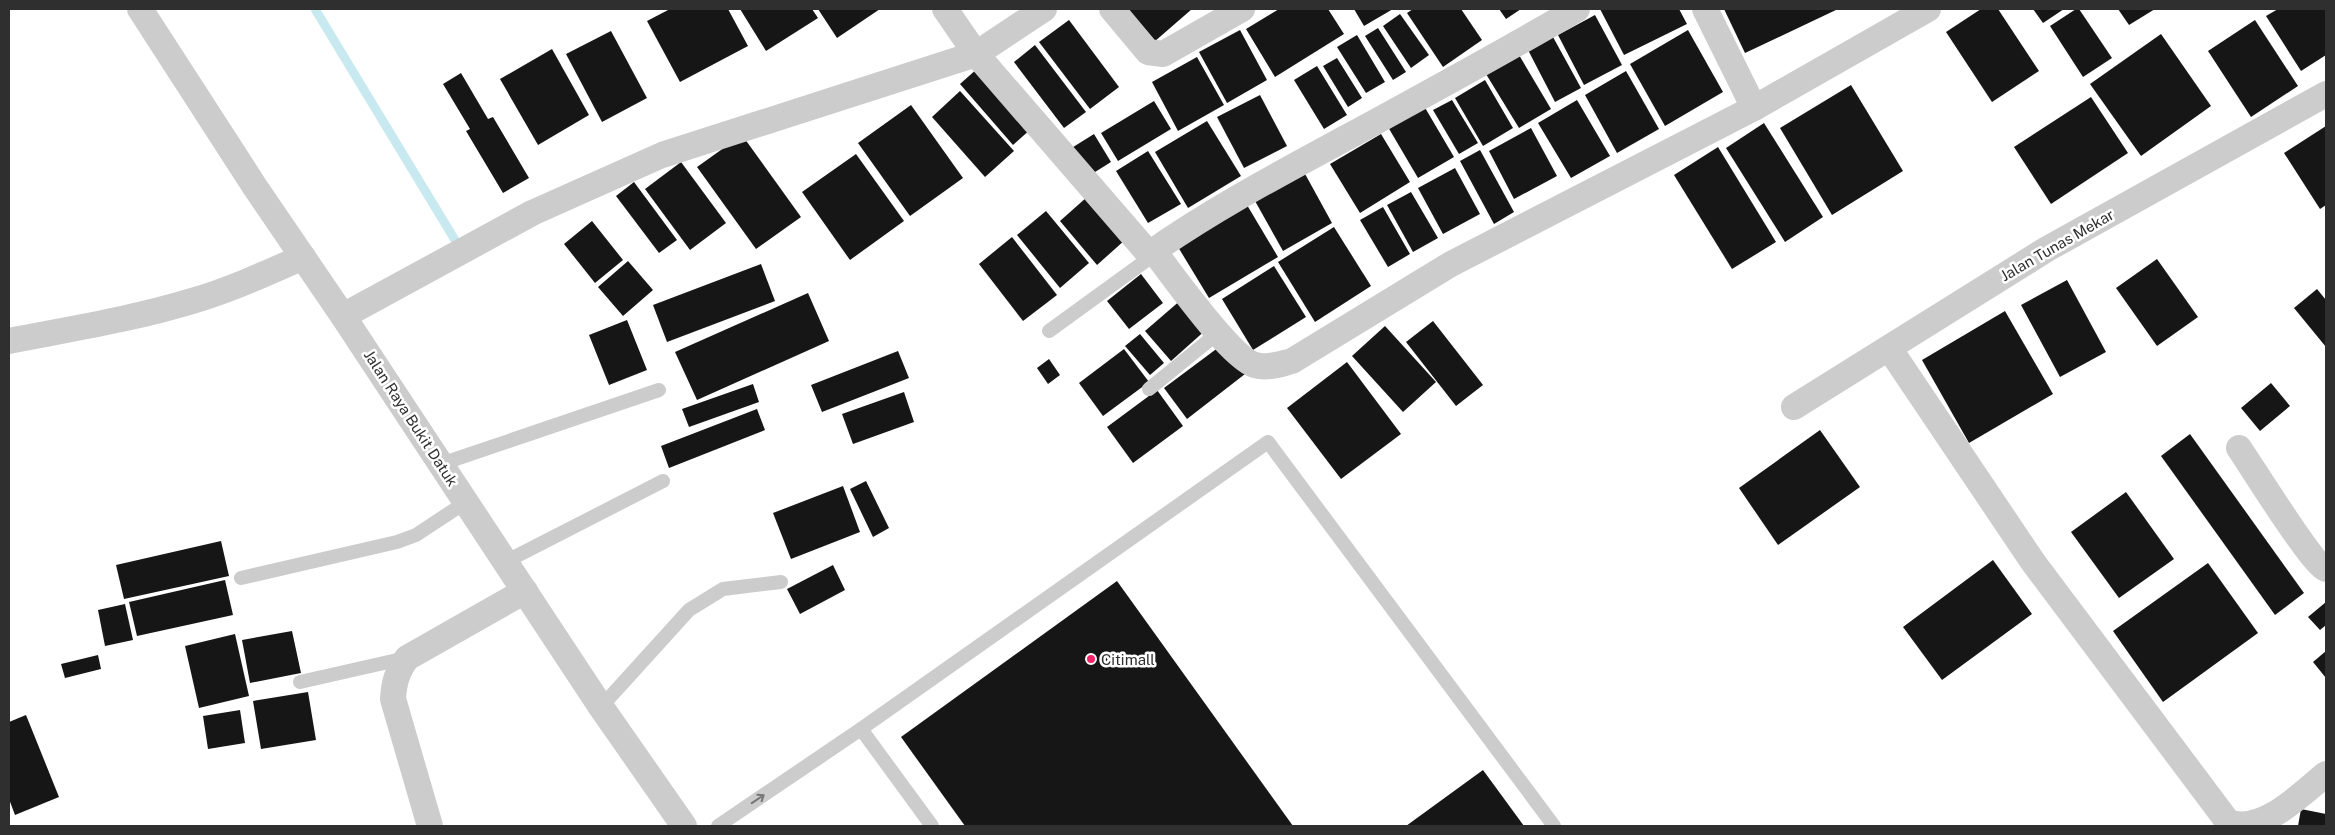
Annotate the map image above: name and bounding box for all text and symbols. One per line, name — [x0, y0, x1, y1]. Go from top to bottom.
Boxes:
street label: Jalan Tunas Mekar — [1997, 206, 2117, 284]
street label: Jalan Raya Bukit Datuk — [361, 347, 461, 489]
place label: Citimall — [1101, 651, 1155, 668]
marker: Citimall — [1085, 653, 1097, 665]
one-way arrow — [751, 794, 765, 804]

